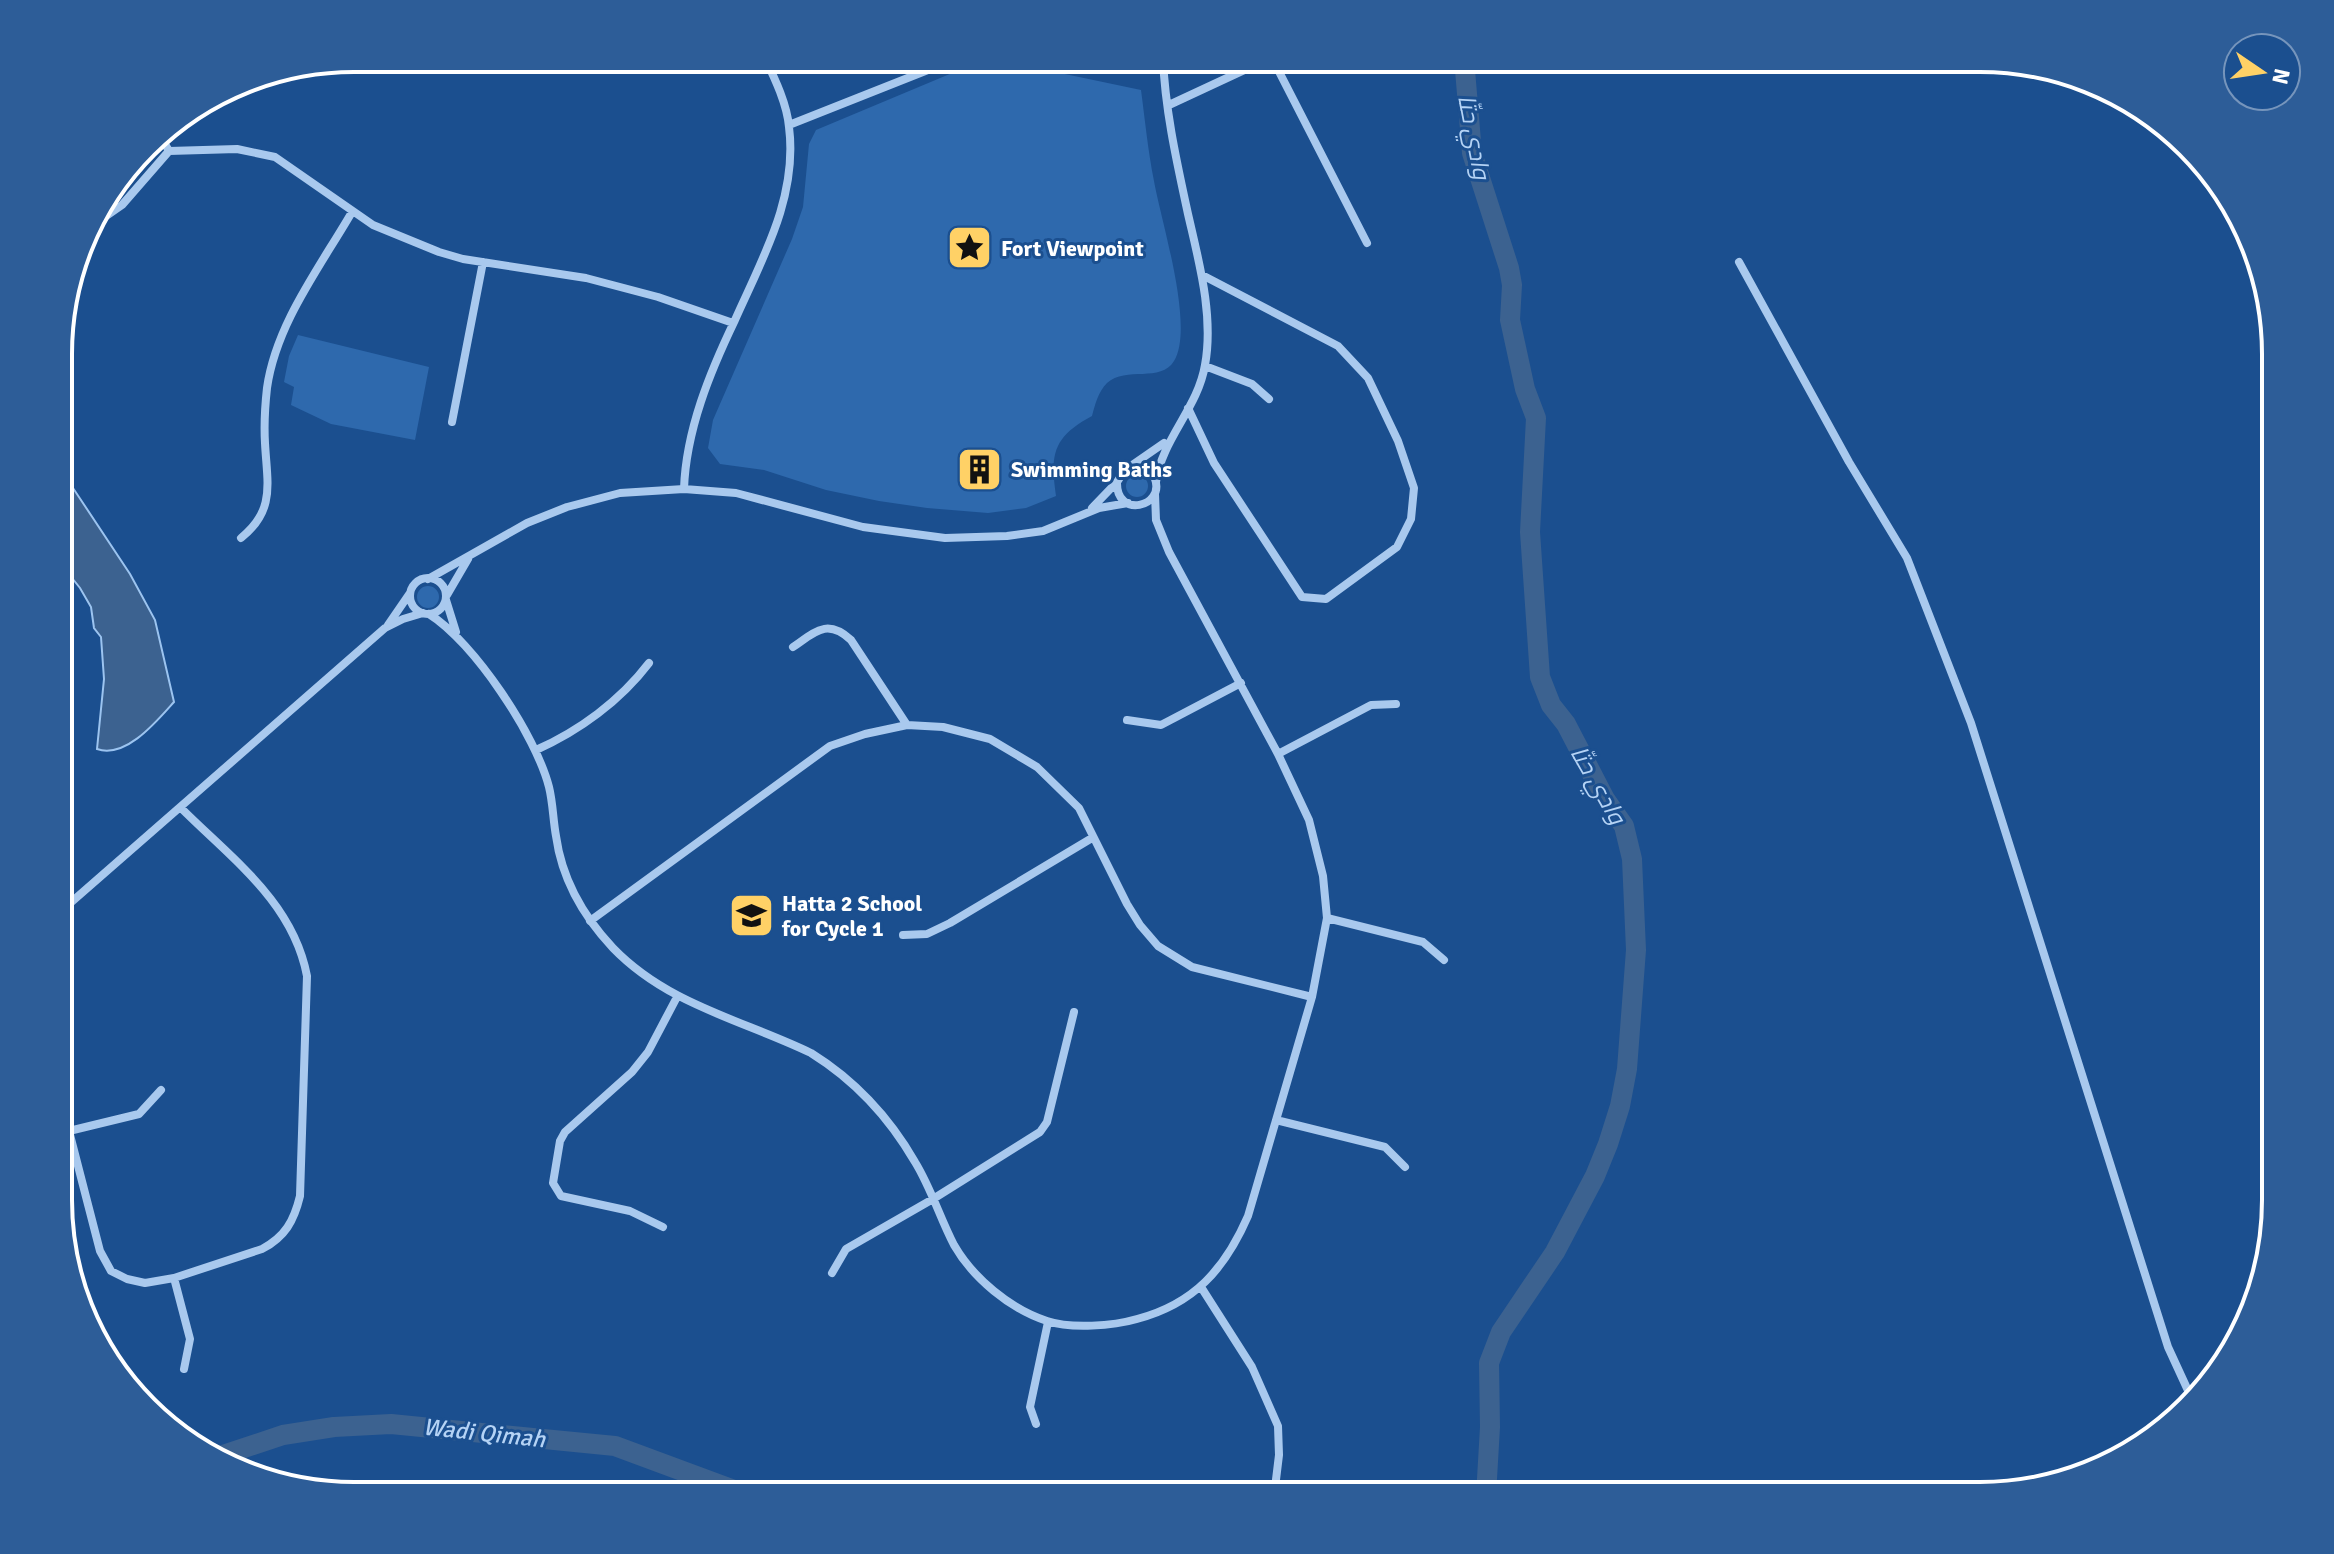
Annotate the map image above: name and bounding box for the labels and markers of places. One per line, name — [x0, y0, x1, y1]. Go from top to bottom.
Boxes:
place icon: Fort Viewpoint — [946, 224, 994, 272]
place label: Fort Viewpoint — [1001, 235, 1144, 262]
building icon: Swimming Baths — [956, 445, 1004, 493]
place label: Swimming Baths — [1011, 456, 1172, 483]
place label: Hatta 2 School for Cycle 1 — [781, 890, 922, 942]
school or university icon: Hatta 2 School for Cycle 1 — [727, 892, 775, 940]

